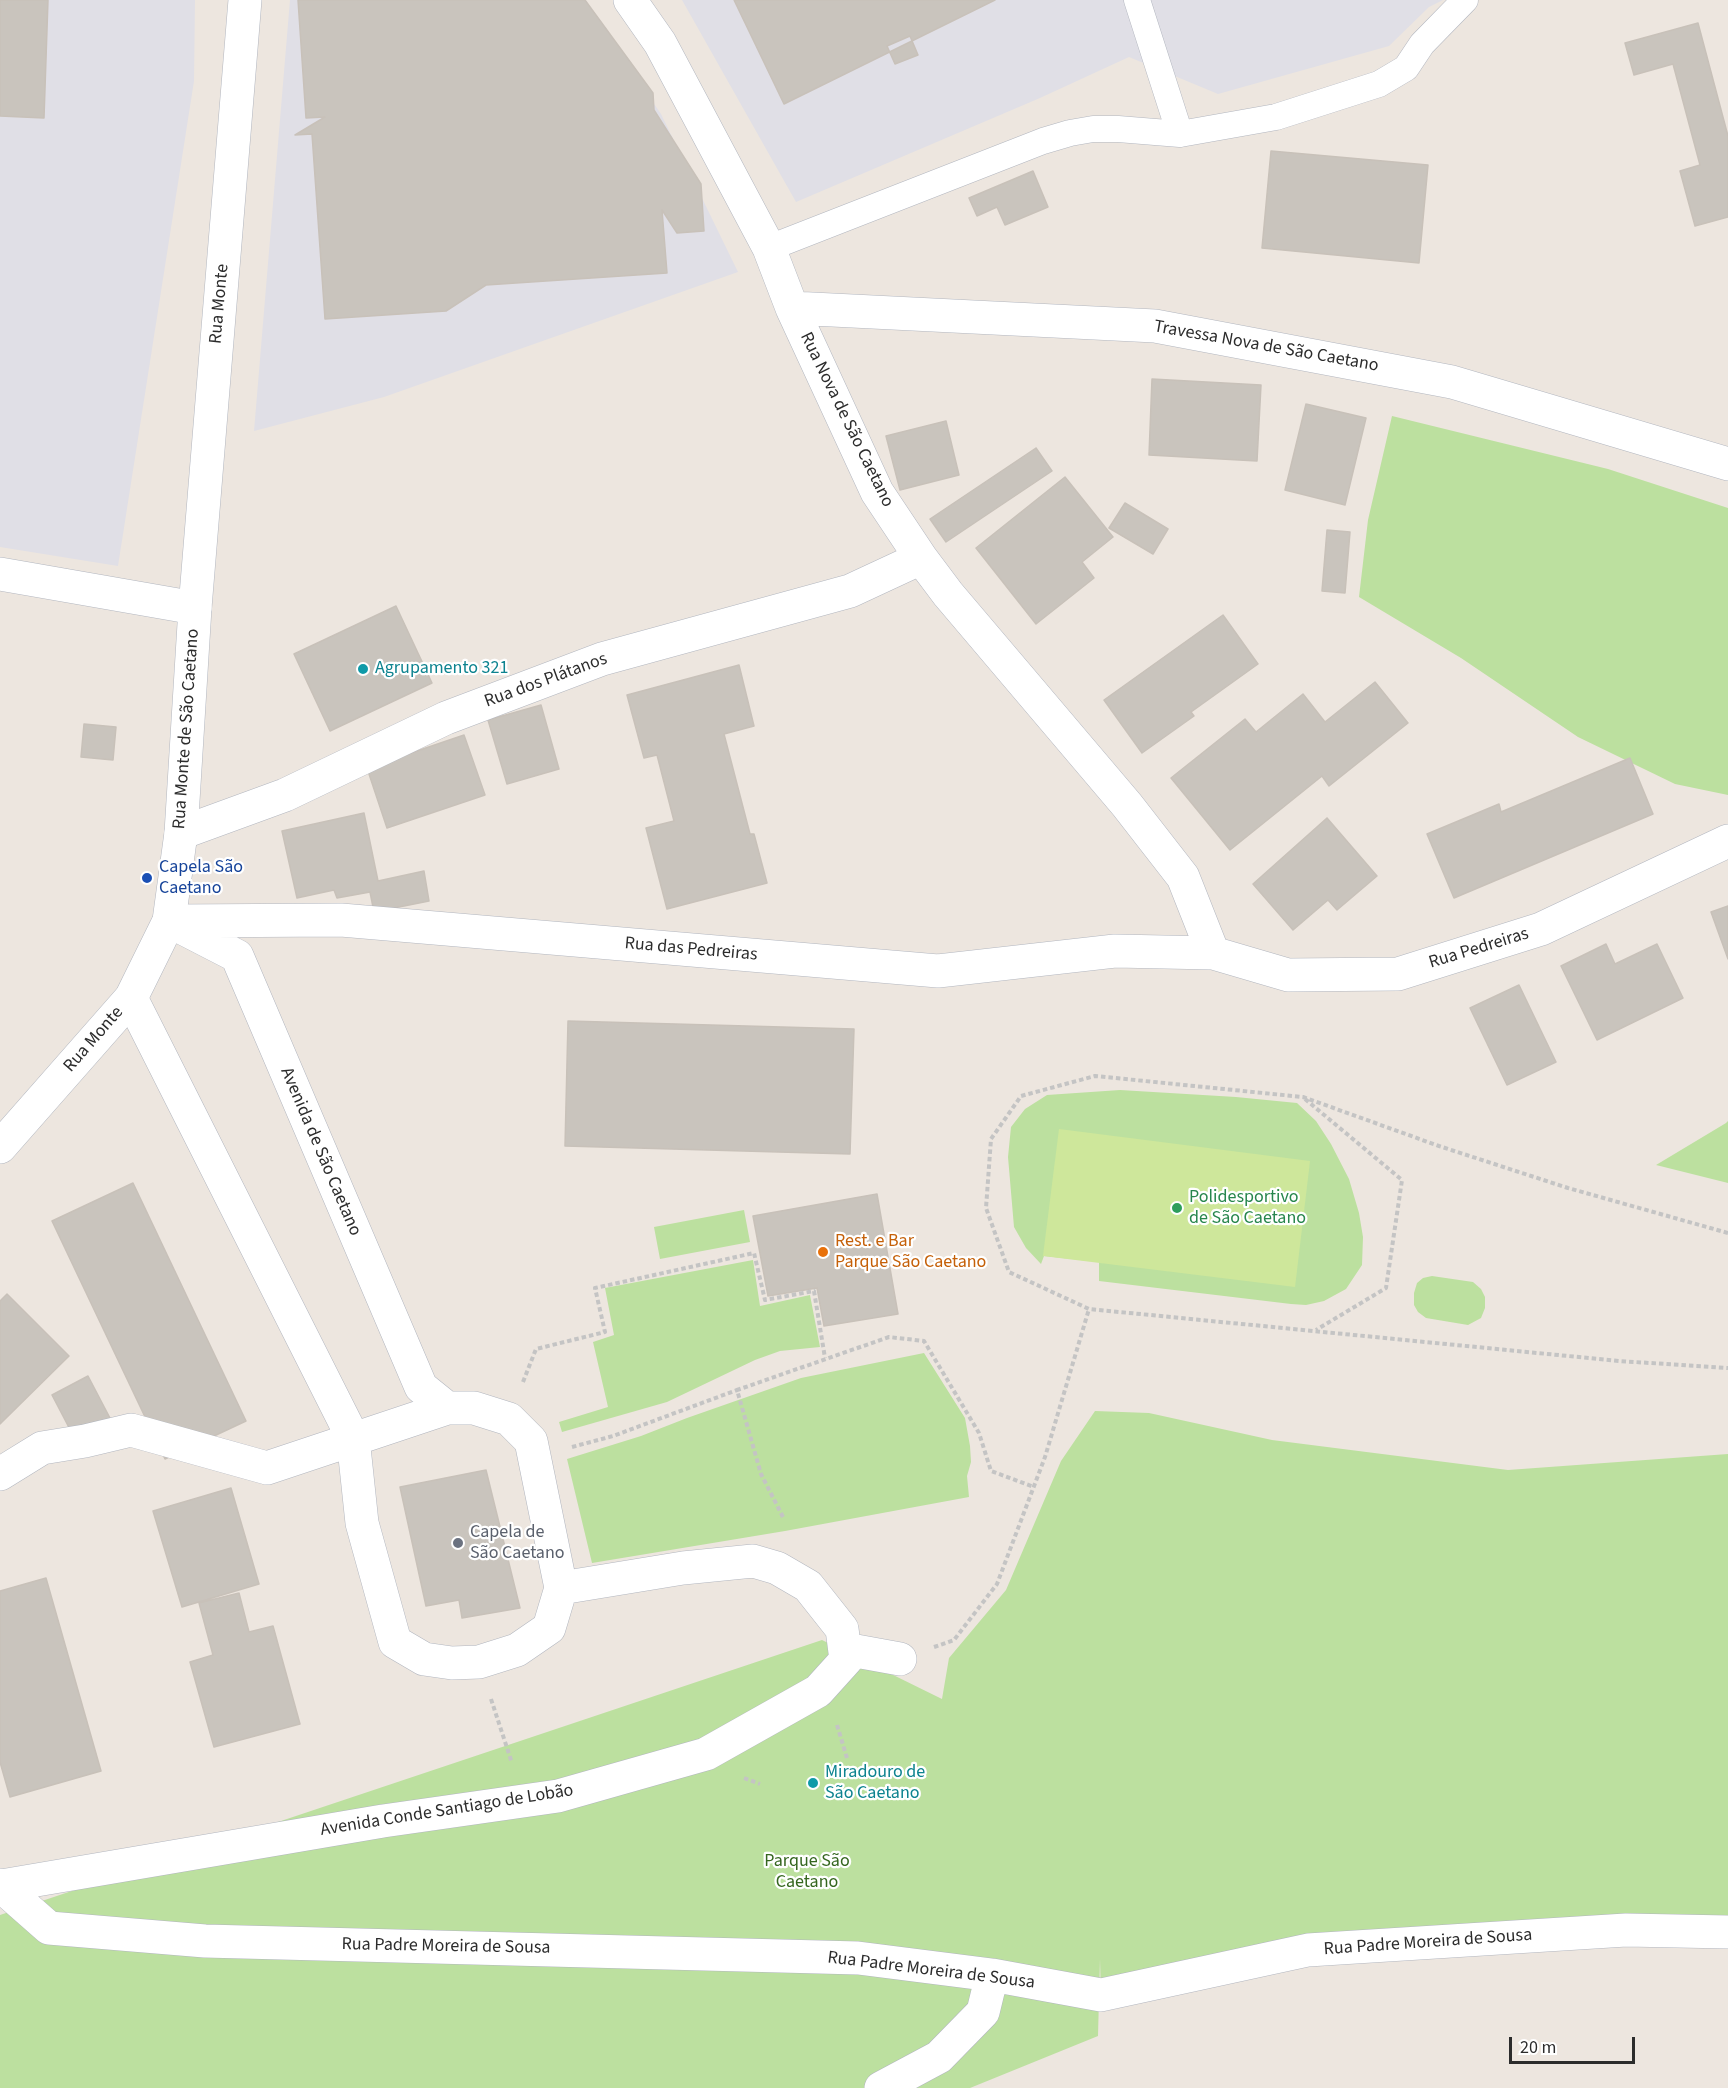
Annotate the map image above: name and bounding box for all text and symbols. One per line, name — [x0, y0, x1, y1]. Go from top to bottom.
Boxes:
street label: Rua Monte — [206, 263, 234, 345]
street label: Travessa Nova de São Caetano — [1152, 317, 1380, 377]
street label: Rua Nova de São Caetano — [794, 329, 898, 511]
street label: Rua Monte de São Caetano — [169, 628, 205, 830]
street label: Rua dos Plátanos — [482, 649, 610, 713]
place label: Agrupamento 321 — [375, 658, 508, 680]
marker: Agrupamento 321 — [356, 662, 370, 676]
place label: Capela São Caetano — [159, 857, 243, 900]
marker: Capela São Caetano — [140, 871, 154, 885]
street label: Rua Pedreiras — [1426, 924, 1532, 974]
street label: Rua das Pedreiras — [624, 933, 758, 967]
street label: Rua Monte — [60, 1003, 128, 1077]
street label: Avenida de São Caetano — [275, 1065, 365, 1239]
place label: Polidesportivo de São Caetano — [1189, 1187, 1306, 1230]
marker: Polidesportivo de São Caetano — [1170, 1201, 1184, 1215]
place label: Rest. e Bar Parque São Caetano — [835, 1231, 986, 1274]
marker: Rest. e Bar Parque São Caetano — [816, 1245, 830, 1259]
place label: Capela de São Caetano — [470, 1522, 565, 1564]
marker: Capela de São Caetano — [451, 1536, 465, 1550]
place label: Miradouro de São Caetano — [825, 1762, 925, 1804]
marker: Miradouro de São Caetano — [806, 1776, 820, 1790]
street label: Avenida Conde Santiago de Lobão — [319, 1780, 575, 1842]
park label: Parque São Caetano — [764, 1851, 850, 1894]
street label: Rua Padre Moreira de Sousa — [1323, 1925, 1533, 1961]
street label: Rua Padre Moreira de Sousa — [341, 1934, 551, 1960]
street label: Rua Padre Moreira de Sousa — [826, 1948, 1036, 1994]
scale bar — [1512, 2025, 1638, 2063]
text: 20 m — [1520, 2035, 1556, 2060]

